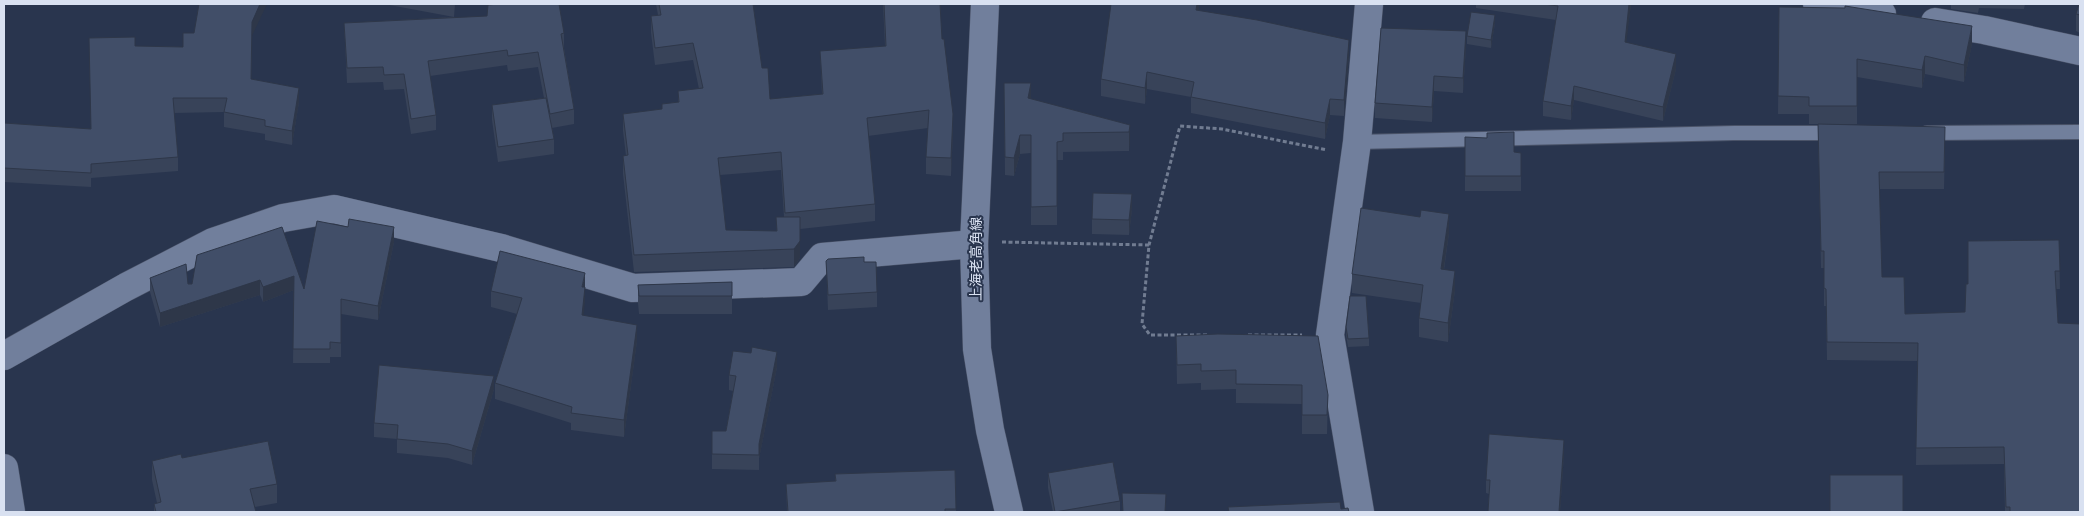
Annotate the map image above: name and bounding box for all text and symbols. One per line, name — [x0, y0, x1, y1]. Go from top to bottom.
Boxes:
street label: 上海老高角線 — [969, 217, 984, 301]

